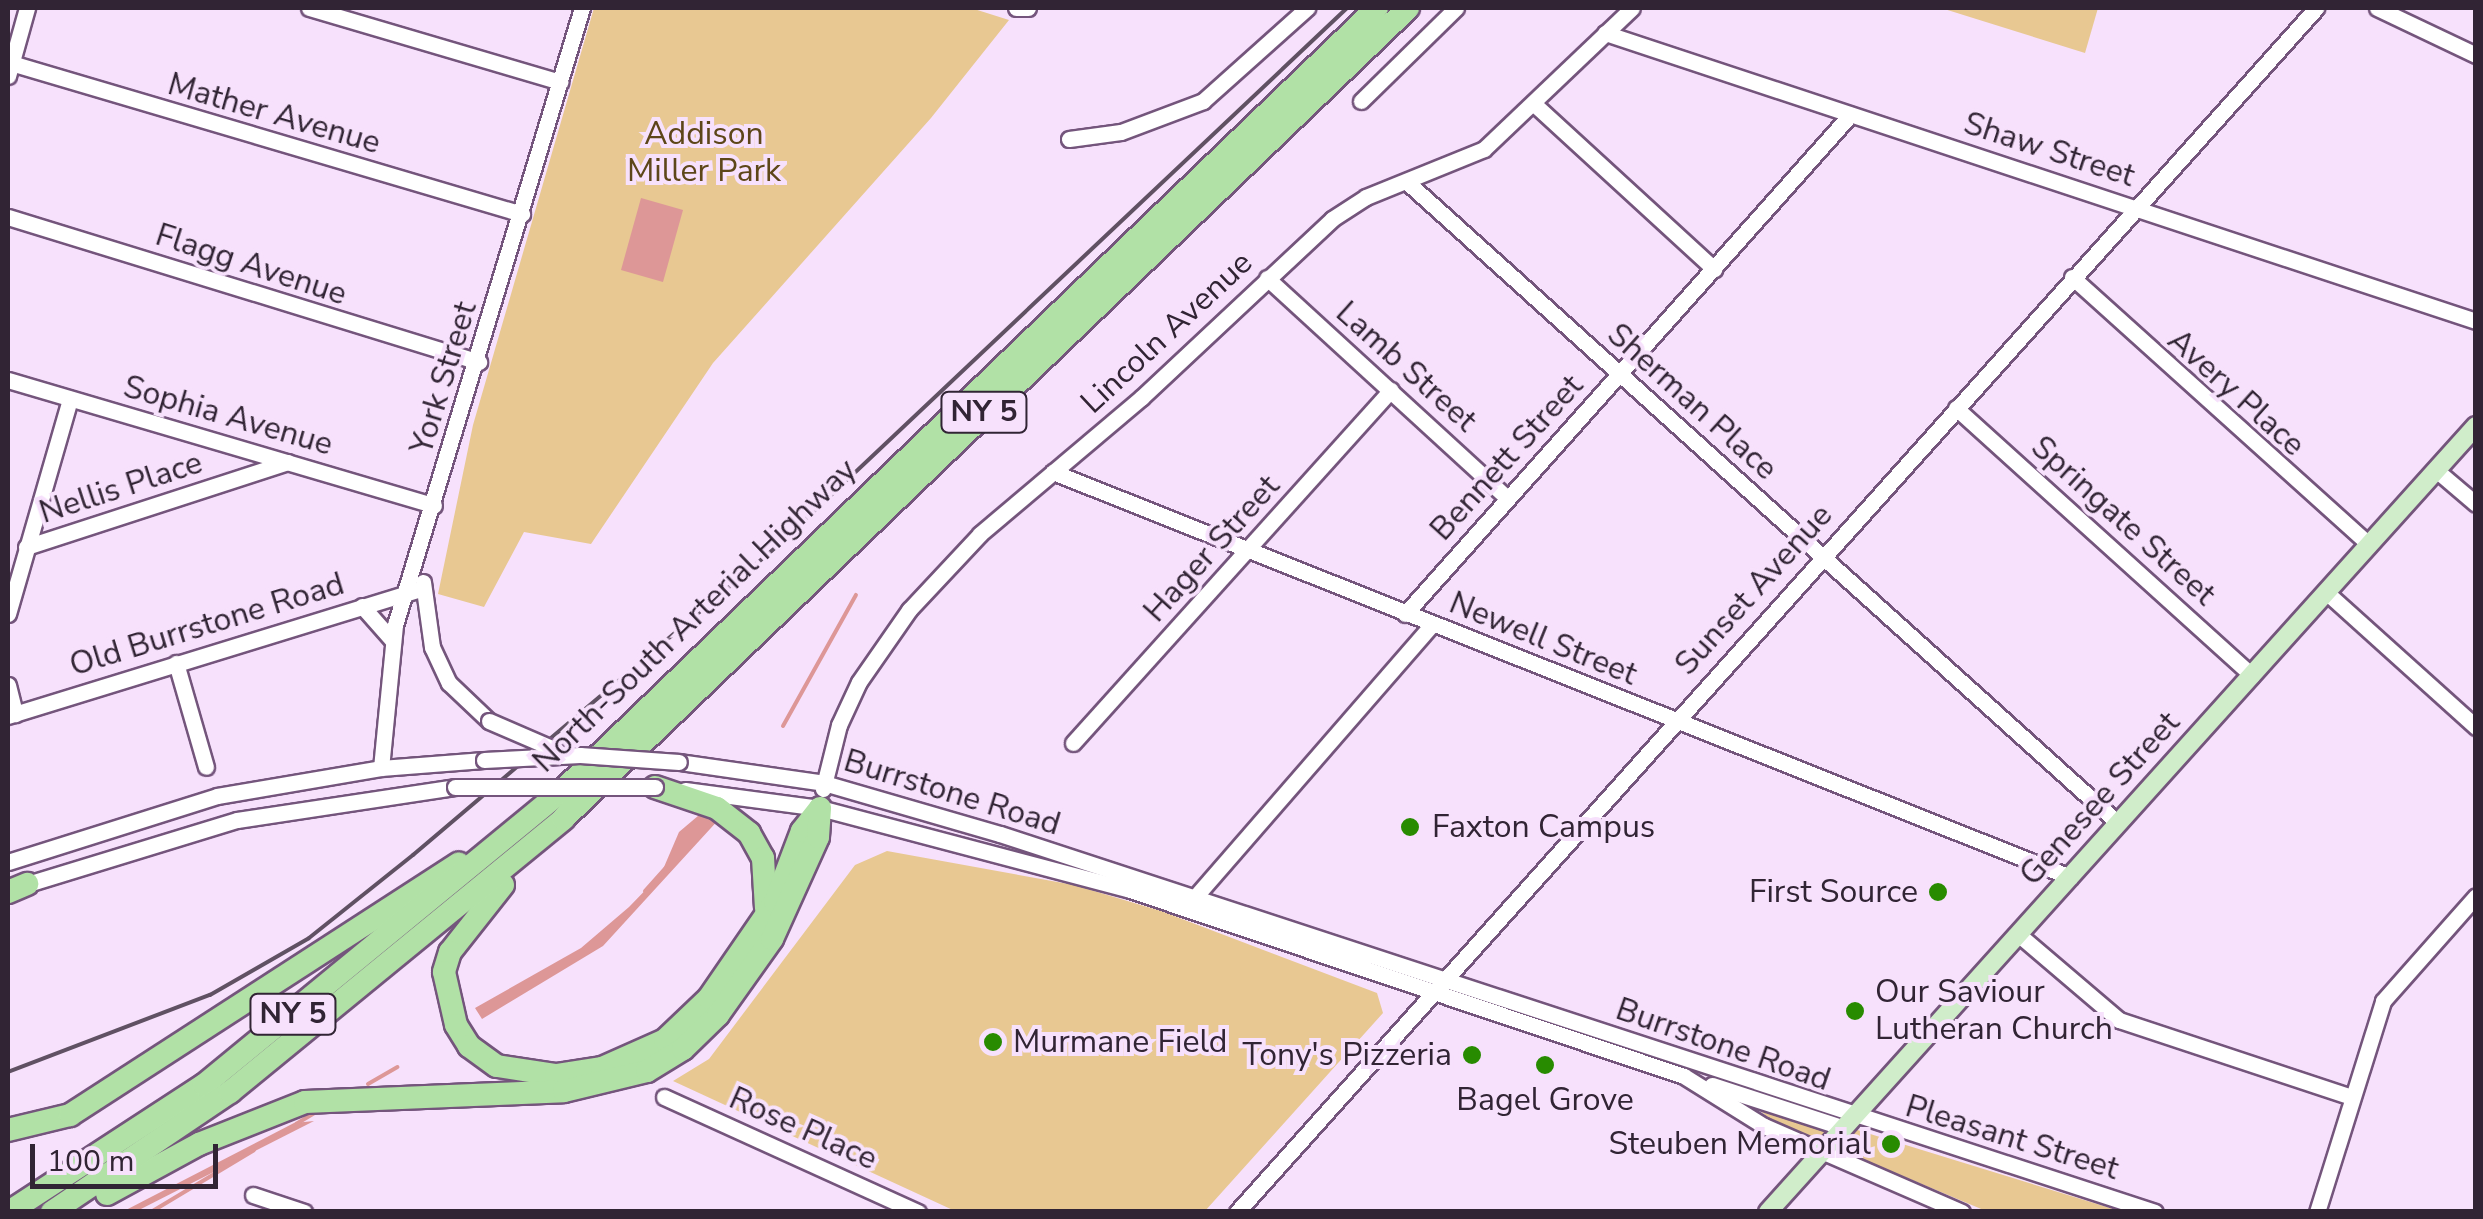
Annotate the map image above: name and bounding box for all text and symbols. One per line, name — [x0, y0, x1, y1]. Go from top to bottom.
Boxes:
street label: Mather Avenue — [163, 65, 385, 163]
street label: Shaw Street — [1959, 104, 2139, 196]
park label: Addison Miller Park — [627, 116, 781, 191]
street label: Flagg Avenue — [151, 216, 351, 314]
street label: Lincoln Avenue — [1073, 244, 1261, 422]
street label: Lamb Street — [1328, 294, 1484, 440]
street label: York Street — [403, 297, 485, 459]
street label: Sherman Place — [1599, 316, 1785, 488]
street label: Avery Place — [2160, 322, 2312, 464]
street label: Bennett Street — [1423, 367, 1591, 549]
street label: Sophia Avenue — [119, 368, 337, 464]
road number: NY 5 — [939, 387, 1029, 437]
street label: Springate Street — [2023, 428, 2223, 614]
street label: Nellis Place — [35, 444, 207, 532]
street label: North-South Arterial Highway — [525, 451, 865, 781]
street label: Hager Street — [1136, 468, 1288, 630]
street label: Sunset Avenue — [1667, 497, 1841, 683]
street label: Old Burrstone Road — [65, 565, 349, 685]
street label: Newell Street — [1444, 584, 1642, 694]
street label: Genesee Street — [2012, 704, 2188, 894]
street label: Burrstone Road — [839, 742, 1065, 844]
place label: Faxton Campus — [1432, 808, 1655, 846]
marker: Faxton Campus — [1397, 814, 1423, 840]
place label: First Source — [1749, 873, 1918, 911]
marker: First Source — [1927, 881, 1949, 903]
place label: Our Saviour Lutheran Church — [1875, 974, 2113, 1049]
road number: NY 5 — [248, 989, 338, 1039]
street label: Burrstone Road — [1611, 990, 1835, 1100]
marker: Our Saviour Lutheran Church — [1844, 1000, 1866, 1022]
place label: Murmane Field — [1013, 1023, 1227, 1061]
marker: Murmane Field — [982, 1031, 1004, 1053]
place label: Tony's Pizzeria — [1242, 1036, 1452, 1074]
marker: Tony's Pizzeria — [1461, 1044, 1483, 1066]
marker: Bagel Grove — [1534, 1054, 1556, 1076]
street label: Rose Place — [723, 1079, 883, 1179]
place label: Bagel Grove — [1456, 1081, 1634, 1119]
street label: Pleasant Street — [1901, 1087, 2123, 1189]
scale bar — [35, 1124, 222, 1186]
place label: Steuben Memorial — [1608, 1125, 1871, 1163]
marker: Steuben Memorial — [1880, 1133, 1902, 1155]
text: 100 m — [47, 1141, 134, 1182]

